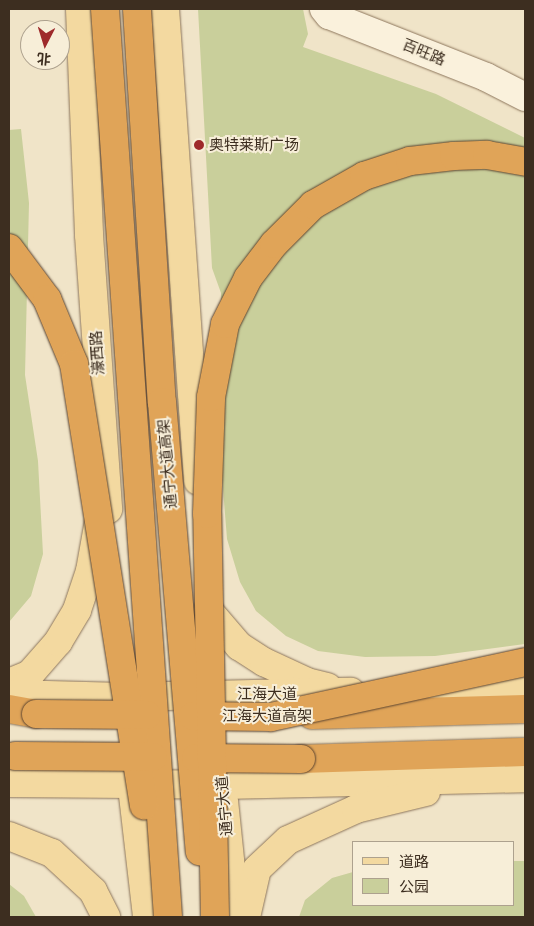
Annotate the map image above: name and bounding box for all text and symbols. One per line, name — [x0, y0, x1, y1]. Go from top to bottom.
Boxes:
north arrow — [20, 20, 70, 70]
street label: 百旺路 — [400, 35, 448, 69]
text: 北 — [36, 49, 52, 69]
place label: 奥特莱斯广场 — [209, 136, 299, 154]
marker: 奥特莱斯广场 — [193, 139, 205, 151]
street label: 濠西路 — [86, 330, 108, 376]
street label: 通宁大道高架 — [154, 418, 180, 510]
street label: 江海大道 — [237, 685, 297, 703]
street label: 江海大道高架 — [222, 707, 312, 725]
street label: 通宁大道 — [212, 775, 236, 837]
legend — [352, 841, 514, 906]
text: 道路 — [399, 852, 429, 871]
text: 公园 — [399, 877, 429, 896]

